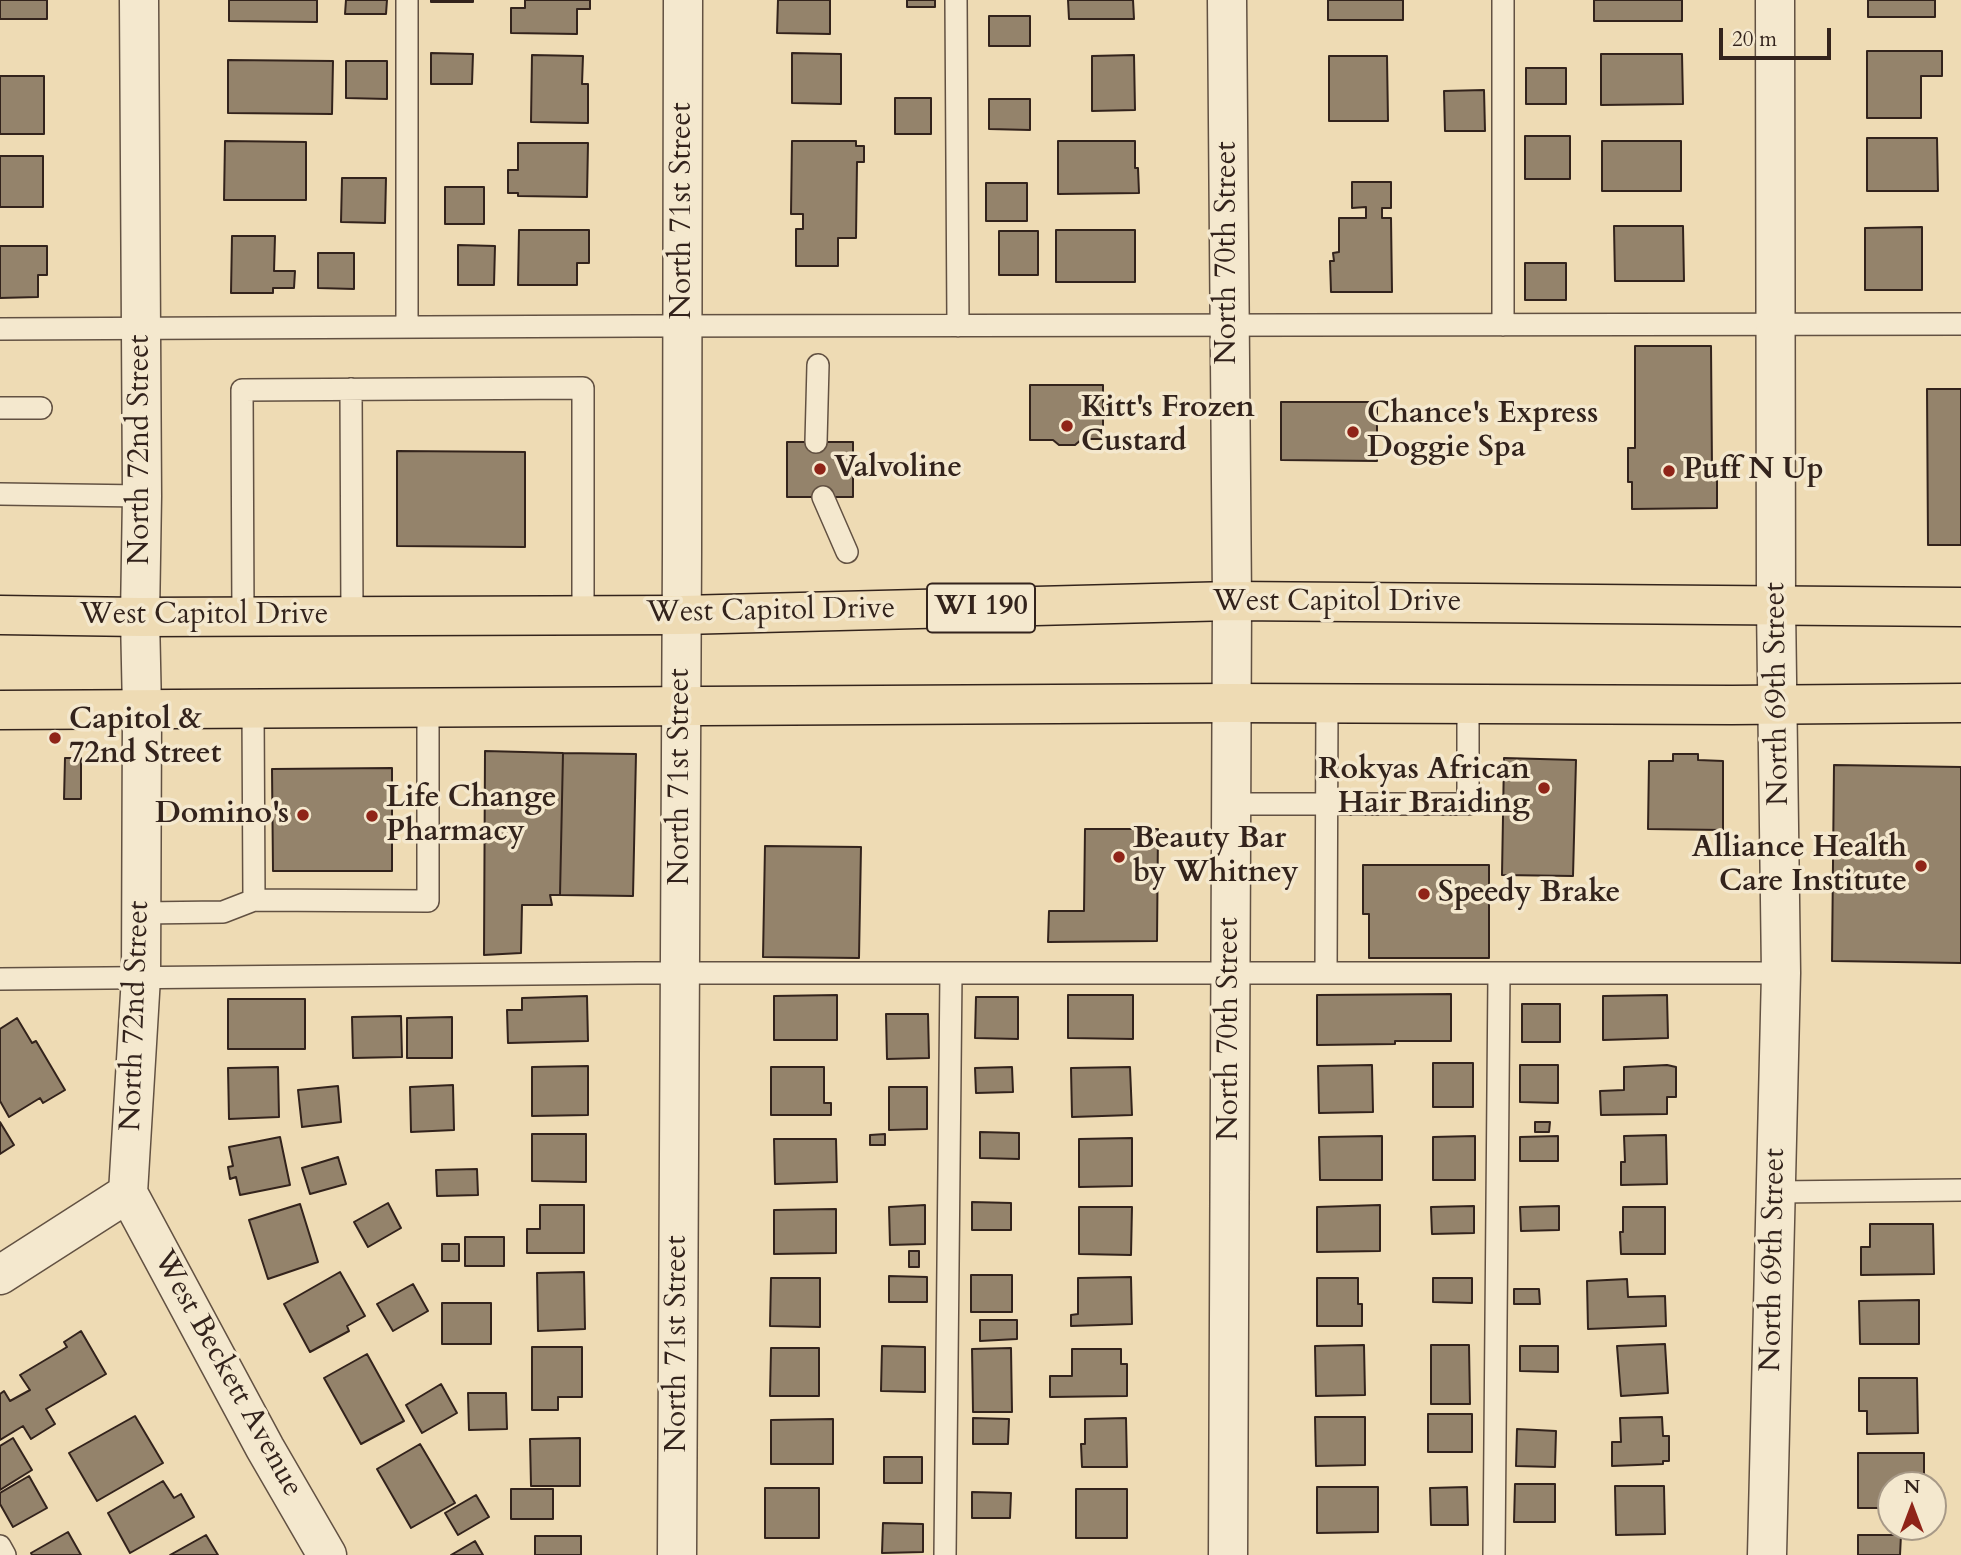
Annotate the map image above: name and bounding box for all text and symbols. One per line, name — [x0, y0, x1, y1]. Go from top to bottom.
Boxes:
scale bar — [1723, 14, 1835, 58]
text: 20 m — [1732, 25, 1777, 54]
street label: North 71st Street — [665, 102, 701, 320]
street label: North 70th Street — [1210, 141, 1246, 365]
street label: North 72nd Street — [123, 335, 159, 565]
place label: Kitt's Frozen Custard — [1081, 391, 1255, 462]
place label: Chance's Express Doggie Spa — [1367, 397, 1598, 467]
marker: Kitt's Frozen Custard — [1059, 418, 1075, 434]
marker: Chance's Express Doggie Spa — [1345, 424, 1361, 440]
place label: Valvoline — [834, 451, 962, 487]
place label: Puff N Up — [1683, 453, 1824, 489]
marker: Valvoline — [812, 461, 828, 477]
marker: Puff N Up — [1661, 463, 1677, 479]
street label: North 69th Street — [1758, 582, 1798, 806]
road number: WI 190 — [927, 584, 1035, 632]
street label: West Capitol Drive — [1213, 585, 1461, 621]
street label: West Capitol Drive — [646, 592, 896, 632]
street label: West Capitol Drive — [80, 598, 328, 634]
street label: North 71st Street — [663, 668, 699, 886]
place label: Capitol & 72nd Street — [69, 703, 221, 774]
marker: Capitol & 72nd Street — [47, 730, 63, 746]
place label: Rokyas African Hair Braiding — [1318, 753, 1530, 824]
marker: Rokyas African Hair Braiding — [1536, 780, 1552, 796]
place label: Life Change Pharmacy — [386, 781, 557, 852]
place label: Domino's — [155, 797, 289, 833]
marker: Domino's — [295, 807, 311, 823]
marker: Life Change Pharmacy — [364, 808, 380, 824]
place label: Beauty Bar by Whitney — [1133, 822, 1298, 892]
place label: Alliance Health Care Institute — [1692, 831, 1907, 902]
marker: Beauty Bar by Whitney — [1111, 849, 1127, 865]
marker: Alliance Health Care Institute — [1913, 858, 1929, 874]
place label: Speedy Brake — [1438, 876, 1620, 912]
marker: Speedy Brake — [1416, 886, 1432, 902]
street label: North 72nd Street — [114, 900, 158, 1132]
street label: North 70th Street — [1212, 917, 1248, 1141]
street label: North 69th Street — [1754, 1148, 1794, 1372]
street label: North 71st Street — [660, 1235, 696, 1453]
street label: West Beckett Avenue — [144, 1245, 310, 1503]
north arrow — [1877, 1471, 1947, 1541]
text: N — [1904, 1474, 1920, 1500]

